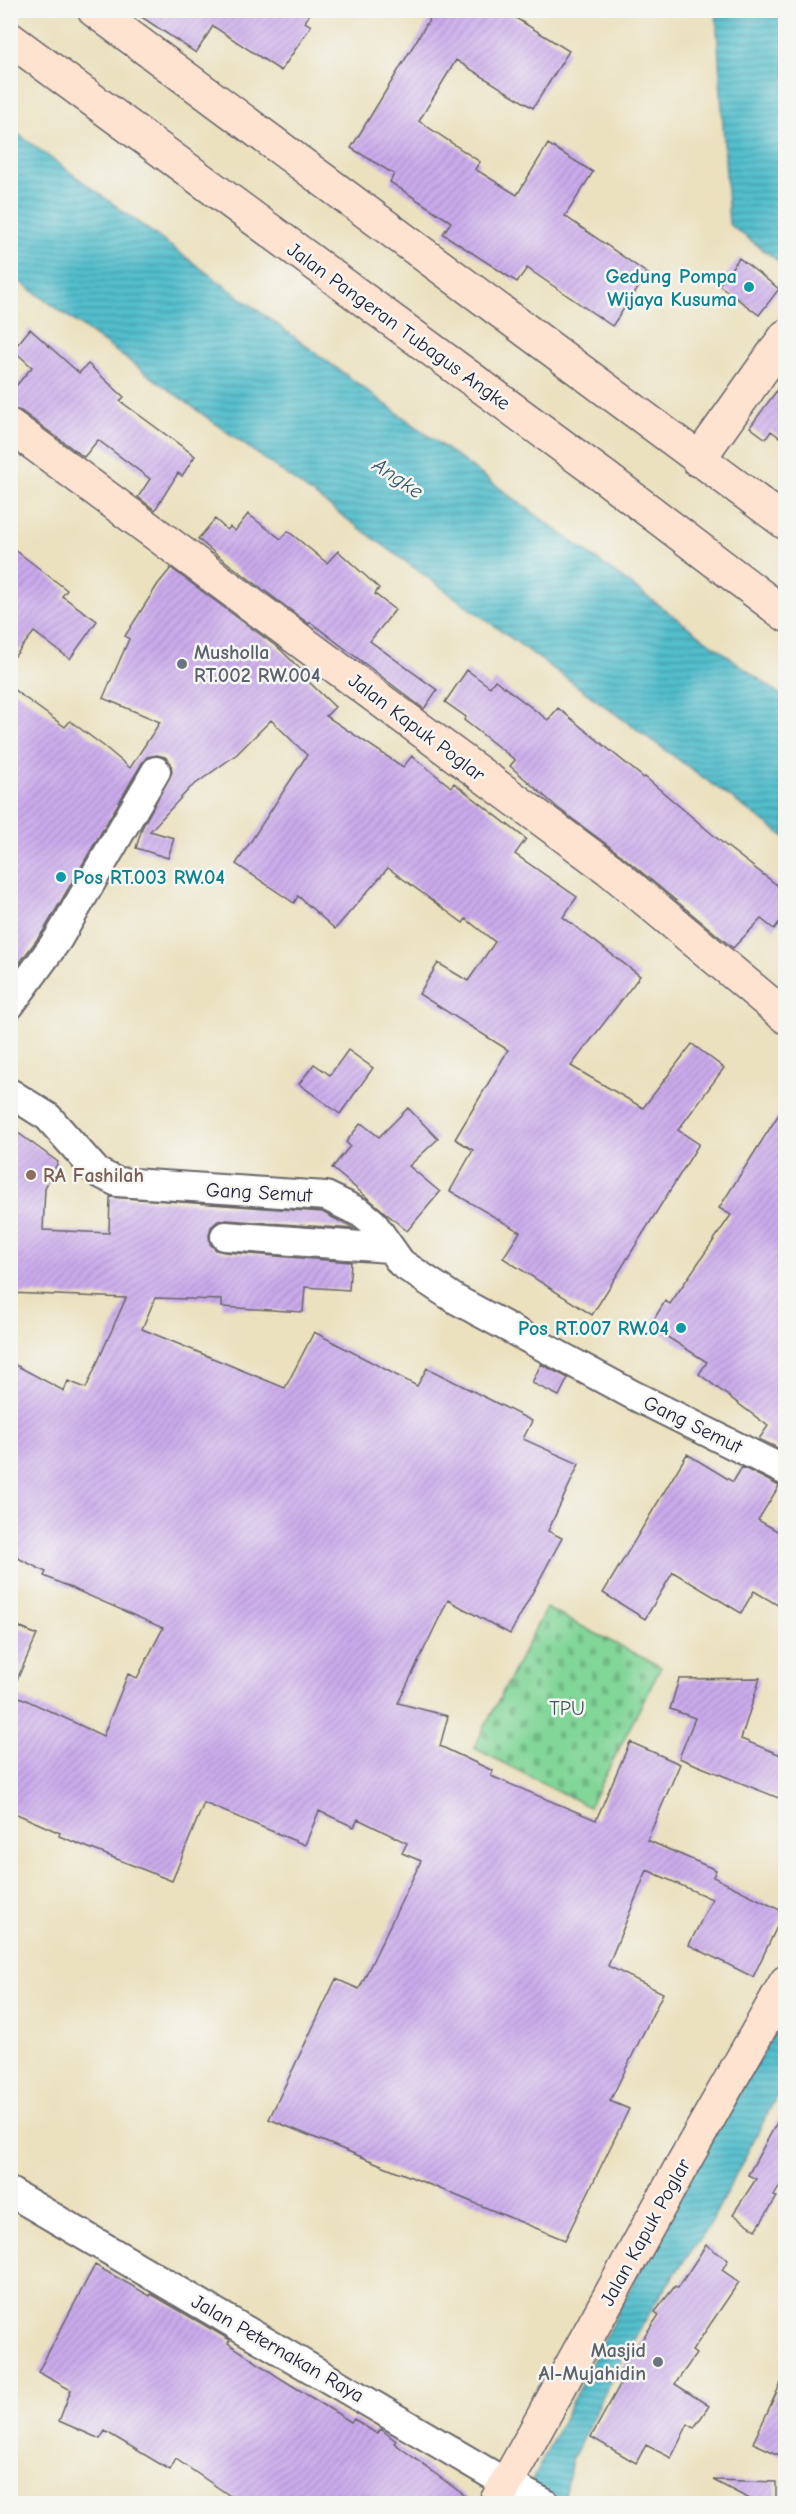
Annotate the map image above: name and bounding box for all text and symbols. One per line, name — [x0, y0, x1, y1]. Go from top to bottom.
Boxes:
street label: Jalan Pangeran Tubagus Angke — [283, 238, 515, 415]
place label: Gedung Pompa Wijaya Kusuma — [605, 265, 737, 311]
marker: Gedung Pompa Wijaya Kusuma — [742, 280, 756, 294]
water label: Angke — [367, 452, 428, 504]
place label: Musholla RT.002 RW.004 — [194, 641, 320, 687]
marker: Musholla RT.002 RW.004 — [175, 657, 189, 671]
street label: Jalan Kapuk Poglar — [344, 669, 489, 786]
place label: Pos RT.003 RW.04 — [73, 866, 225, 889]
marker: Pos RT.003 RW.04 — [54, 870, 68, 884]
place label: RA Fashilah — [43, 1164, 144, 1187]
marker: RA Fashilah — [24, 1168, 38, 1182]
street label: Gang Semut — [205, 1178, 314, 1207]
place label: Pos RT.007 RW.04 — [518, 1317, 669, 1340]
marker: Pos RT.007 RW.04 — [674, 1321, 688, 1335]
street label: Gang Semut — [640, 1391, 747, 1459]
park label: TPU — [549, 1697, 585, 1720]
street label: Jalan Kapuk Poglar — [595, 2155, 695, 2310]
street label: Jalan Peternakan Raya — [188, 2290, 368, 2407]
place label: Masjid Al-Mujahidin — [539, 2339, 646, 2385]
marker: Masjid Al-Mujahidin — [651, 2355, 665, 2369]

